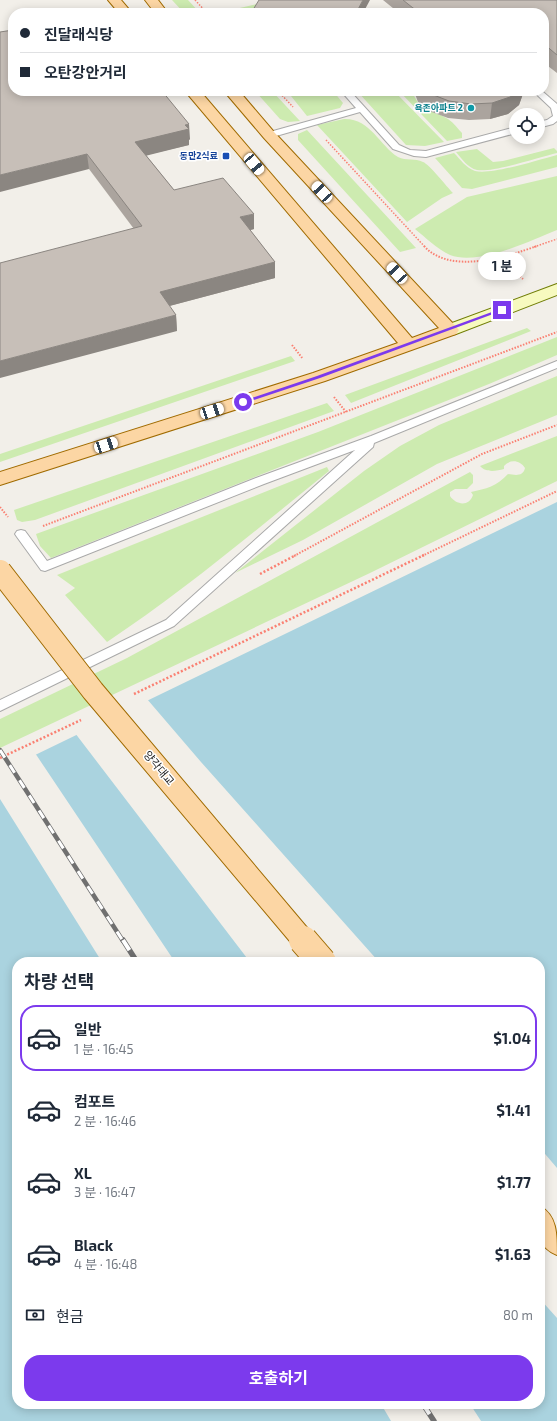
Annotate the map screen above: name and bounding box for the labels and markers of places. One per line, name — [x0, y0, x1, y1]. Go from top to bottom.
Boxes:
place label: 욕존아파트 2 — [414, 102, 463, 113]
marker: 욕존아파트 2 — [466, 103, 476, 113]
place label: 동만2식료 — [179, 150, 218, 161]
marker: 동만2식료 — [221, 151, 231, 161]

